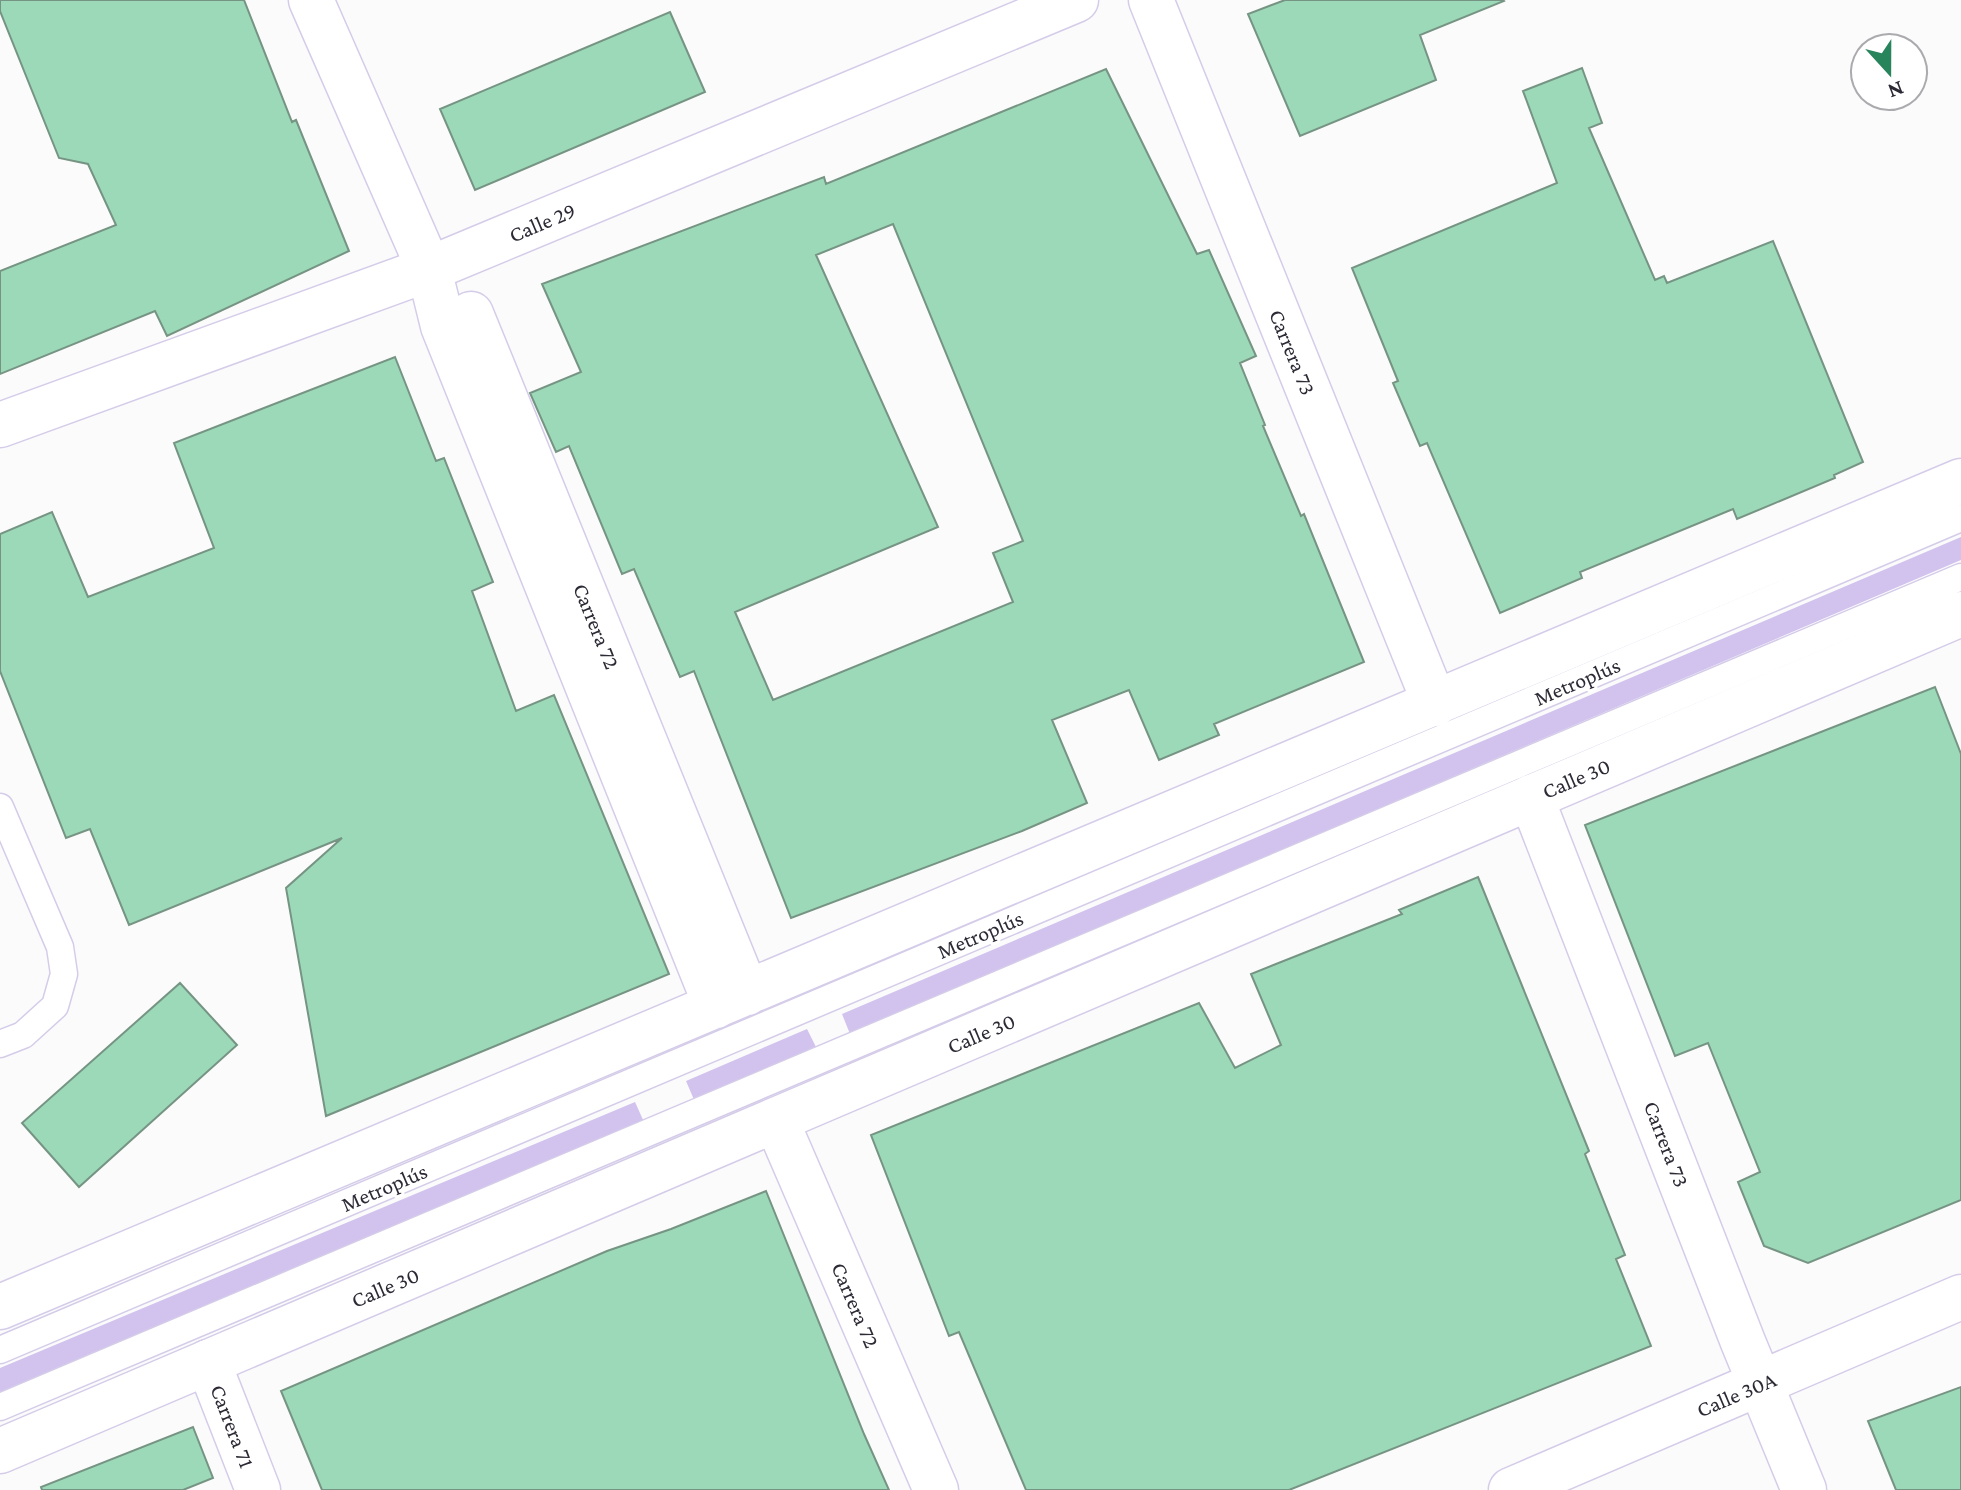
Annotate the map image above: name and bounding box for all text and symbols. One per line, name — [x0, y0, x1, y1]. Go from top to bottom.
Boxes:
north arrow — [1849, 32, 1929, 112]
text: N — [1885, 76, 1907, 105]
street label: Calle 29 — [505, 197, 579, 248]
street label: Carrera 73 — [1264, 306, 1321, 399]
street label: Carrera 72 — [568, 580, 625, 673]
street label: Metroplús — [1530, 652, 1624, 711]
street label: Calle 30 — [1538, 753, 1614, 804]
street label: Metroplús — [933, 905, 1027, 964]
street label: Calle 30 — [943, 1008, 1019, 1059]
street label: Carrera 73 — [1639, 1098, 1694, 1191]
street label: Metroplús — [337, 1158, 431, 1217]
street label: Carrera 72 — [826, 1259, 885, 1352]
street label: Calle 30 — [347, 1262, 423, 1313]
street label: Calle 30A — [1693, 1366, 1780, 1422]
street label: Carrera 71 — [205, 1381, 260, 1471]

